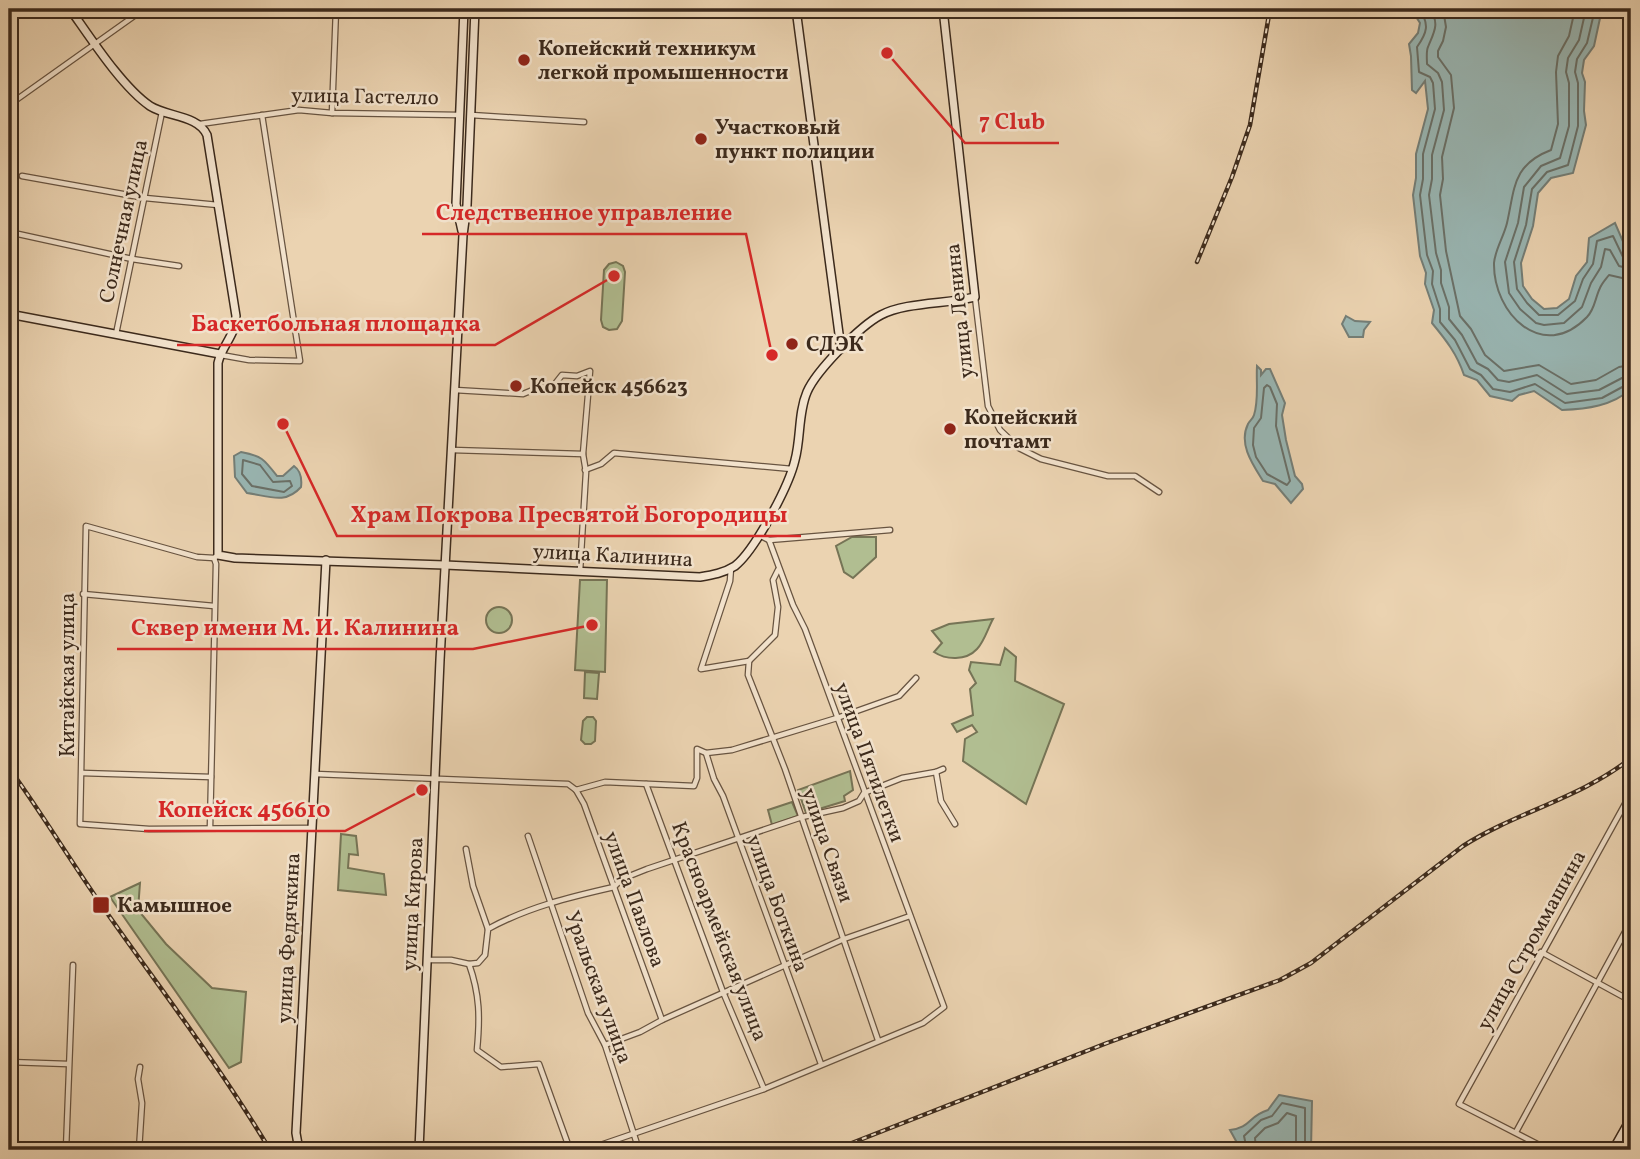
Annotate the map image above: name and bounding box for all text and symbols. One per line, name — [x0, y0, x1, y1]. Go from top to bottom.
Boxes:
place label: Копейский техникум легкой промышенности — [538, 35, 788, 88]
marker: Копейский техникум легкой промышенности — [516, 52, 532, 68]
street label: улица Гастелло — [291, 82, 439, 113]
callout: 7 Club — [965, 99, 1059, 143]
text: 7 Club — [979, 107, 1045, 139]
place label: Участковый пункт полиции — [715, 114, 874, 167]
marker: Участковый пункт полиции — [693, 131, 709, 147]
street label: Солнечная улица — [93, 137, 156, 306]
callout: Следственное управление — [422, 190, 746, 234]
text: Следственное управление — [436, 198, 732, 230]
street label: улица Ленина — [939, 242, 982, 380]
callout: Баскетбольная площадка — [177, 301, 495, 345]
text: Баскетбольная площадка — [191, 309, 481, 341]
place label: СДЭК — [806, 331, 864, 360]
marker: СДЭК — [784, 336, 800, 352]
place label: Копейск 456623 — [530, 373, 688, 402]
marker: Копейск 456623 — [508, 378, 524, 394]
place label: Копейский почтамт — [964, 404, 1078, 457]
marker: Копейский почтамт — [942, 421, 958, 437]
callout: Храм Покрова Пресвятой Богородицы — [337, 492, 801, 536]
text: Храм Покрова Пресвятой Богородицы — [351, 500, 787, 532]
street label: улица Калинина — [532, 538, 694, 575]
street label: Китайская улица — [54, 593, 83, 757]
callout: Сквер имени М. И. Калинина — [117, 605, 473, 649]
text: Сквер имени М. И. Калинина — [131, 613, 459, 645]
street label: улица Пятилетки — [826, 679, 911, 847]
street label: улица Связи — [793, 784, 860, 907]
callout: Копейск 456610 — [144, 787, 345, 831]
text: Копейск 456610 — [158, 795, 330, 827]
street label: Красноармейская улица — [663, 818, 774, 1045]
street label: улица Павлова — [595, 827, 672, 972]
street label: улица Боткина — [738, 831, 815, 976]
street label: улица Кирова — [396, 836, 431, 972]
street label: улица Строммашина — [1471, 845, 1594, 1036]
street label: улица Федячкина — [271, 852, 308, 1024]
place label: Камышное — [117, 892, 232, 921]
marker: Камышное — [91, 895, 111, 915]
street label: Уральская улица — [557, 907, 639, 1068]

